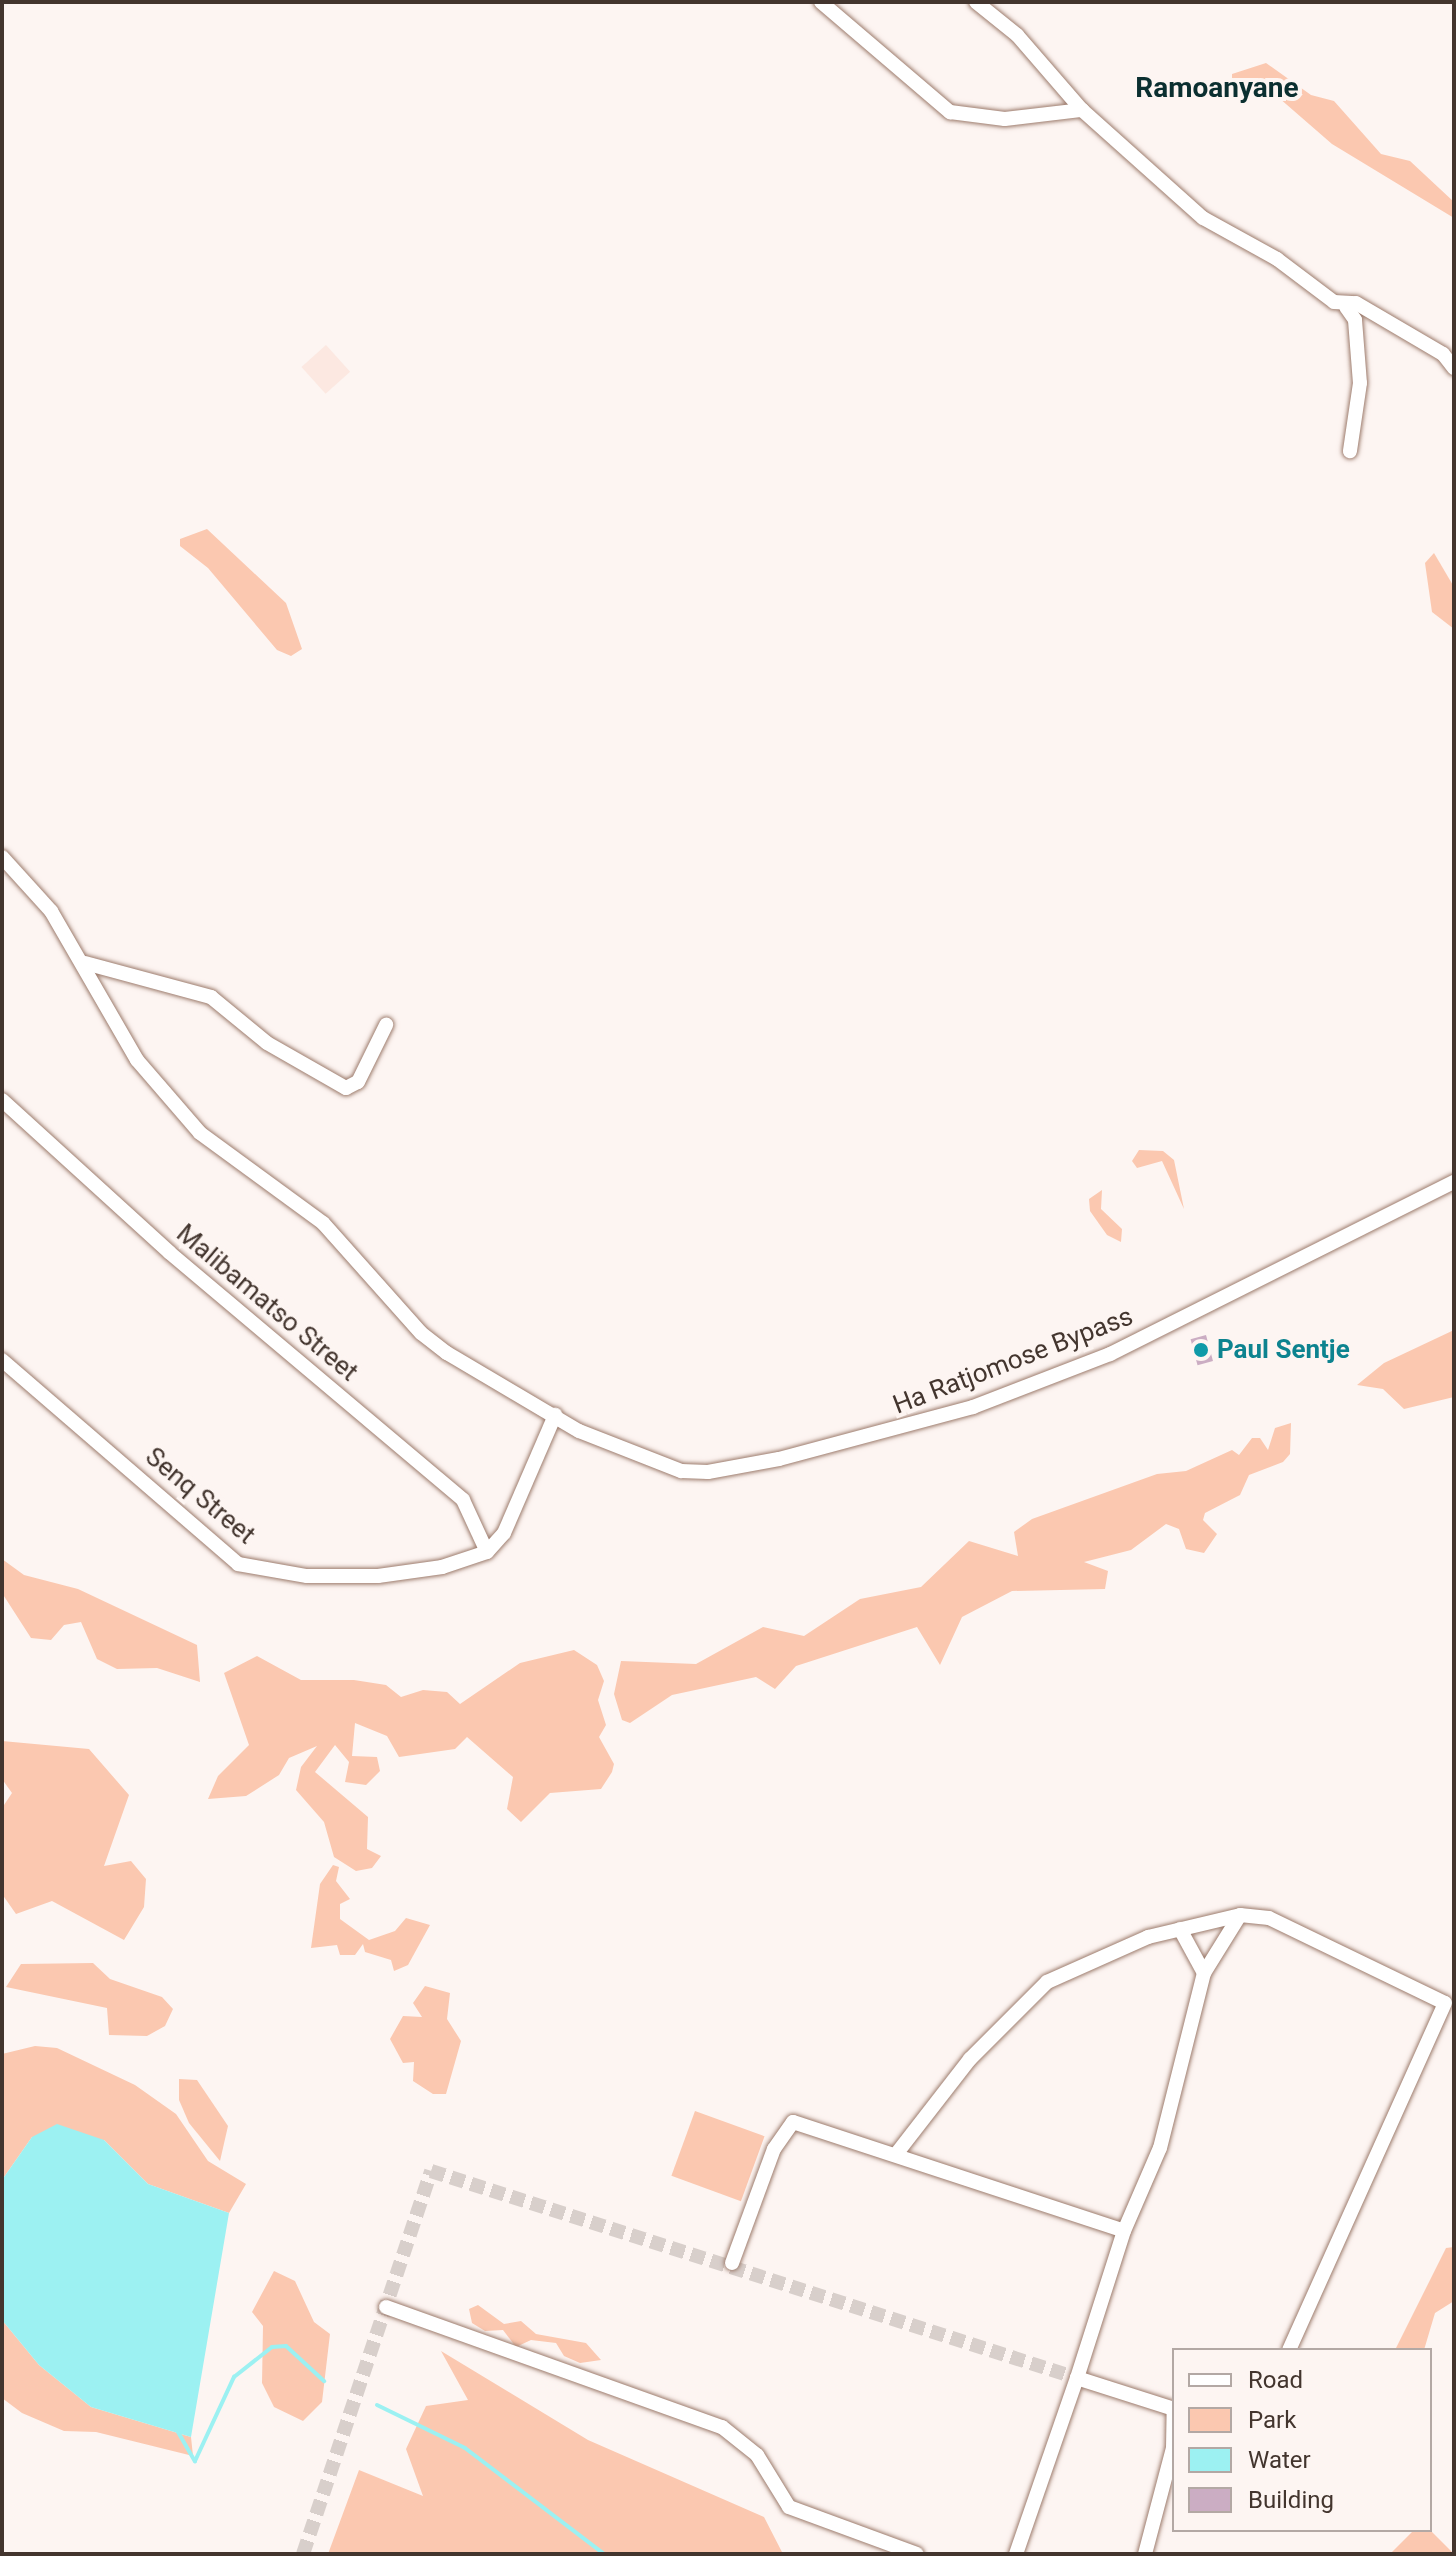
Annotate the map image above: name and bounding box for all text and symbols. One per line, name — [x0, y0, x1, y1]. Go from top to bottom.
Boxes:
district label: Ramoanyane — [1135, 71, 1299, 105]
street label: Malibamatso Street — [170, 1218, 364, 1388]
street label: Ha Ratjomose Bypass — [889, 1301, 1137, 1421]
place label: Paul Sentje — [1217, 1334, 1350, 1366]
marker: Paul Sentje — [1192, 1341, 1210, 1359]
street label: Senq Street — [139, 1441, 261, 1551]
legend — [1172, 2348, 1432, 2532]
text: Road — [1248, 2366, 1303, 2394]
text: Park — [1248, 2406, 1296, 2434]
text: Water — [1248, 2446, 1311, 2474]
text: Building — [1248, 2486, 1334, 2514]

